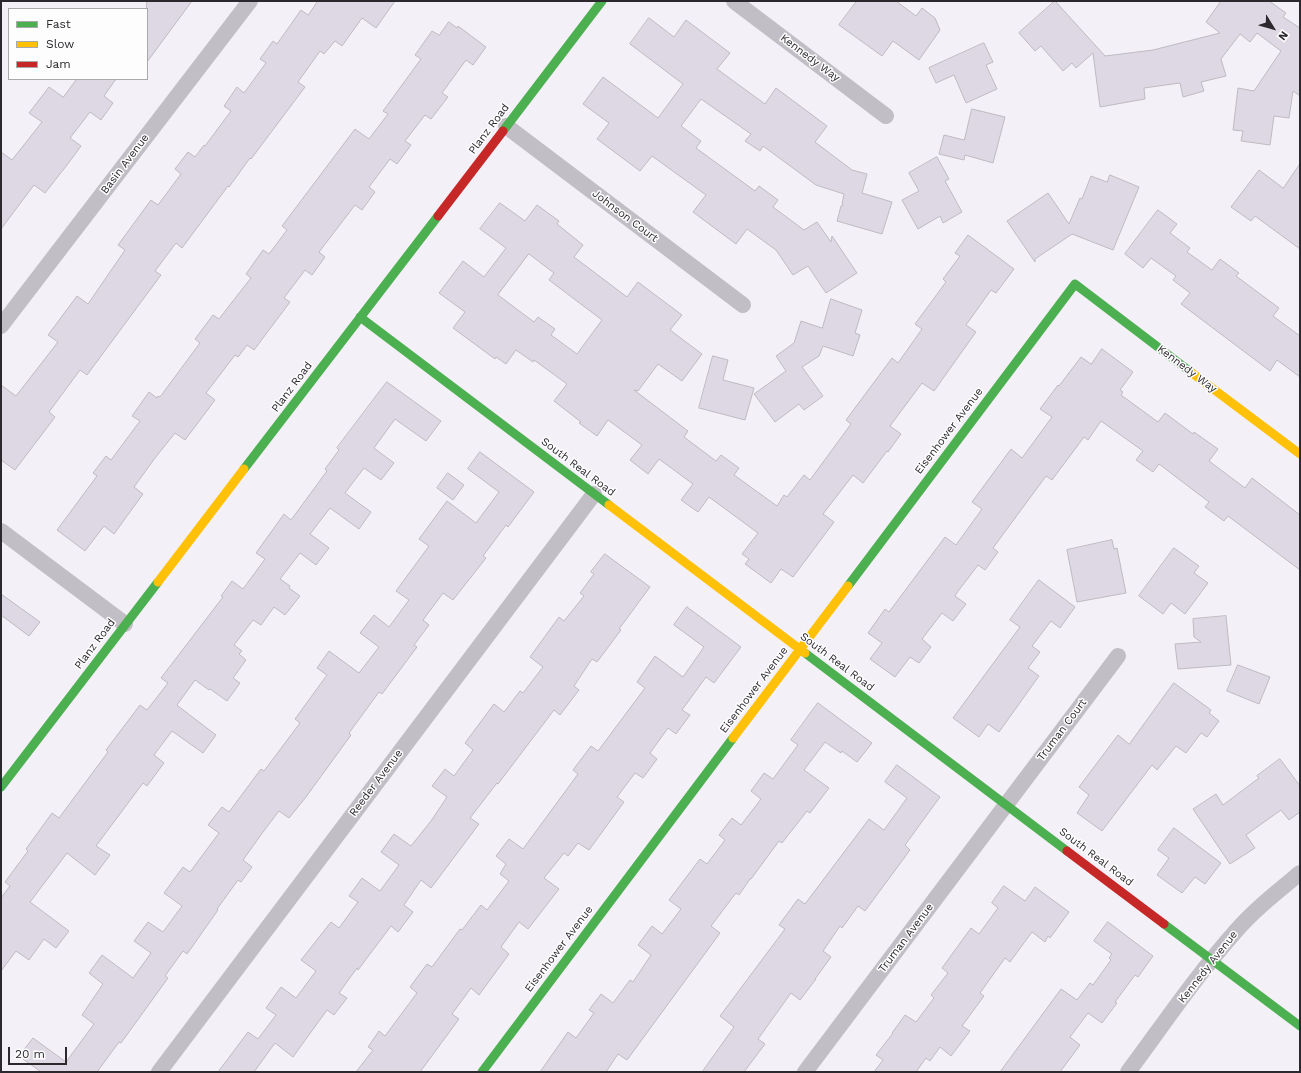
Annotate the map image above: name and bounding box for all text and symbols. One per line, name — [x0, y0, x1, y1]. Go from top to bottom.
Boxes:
legend — [8, 8, 148, 80]
north arrow — [1253, 8, 1293, 48]
text: Fast — [46, 17, 71, 31]
text: N — [1275, 28, 1291, 43]
street label: Kennedy Way — [778, 31, 842, 85]
text: Slow — [46, 37, 74, 51]
text: Jam — [46, 57, 71, 71]
street label: Planz Road — [466, 101, 512, 157]
street label: Basin Avenue — [98, 131, 152, 197]
street label: Johnson Court — [589, 187, 661, 245]
street label: Kennedy Way — [1155, 342, 1219, 396]
street label: Planz Road — [269, 359, 315, 415]
street label: Eisenhower Avenue — [912, 385, 986, 477]
street label: South Real Road — [538, 435, 618, 499]
street label: Planz Road — [72, 616, 118, 672]
street label: South Real Road — [797, 630, 877, 694]
street label: Eisenhower Avenue — [717, 644, 791, 736]
street label: Truman Court — [1034, 696, 1090, 764]
street label: Reeder Avenue — [347, 747, 405, 819]
street label: South Real Road — [1056, 825, 1136, 889]
street label: Truman Avenue — [876, 901, 936, 975]
street label: Eisenhower Avenue — [522, 903, 596, 995]
street label: Kennedy Avenue — [1176, 928, 1240, 1006]
scale bar — [10, 1039, 69, 1065]
text: 20 m — [15, 1047, 45, 1061]

